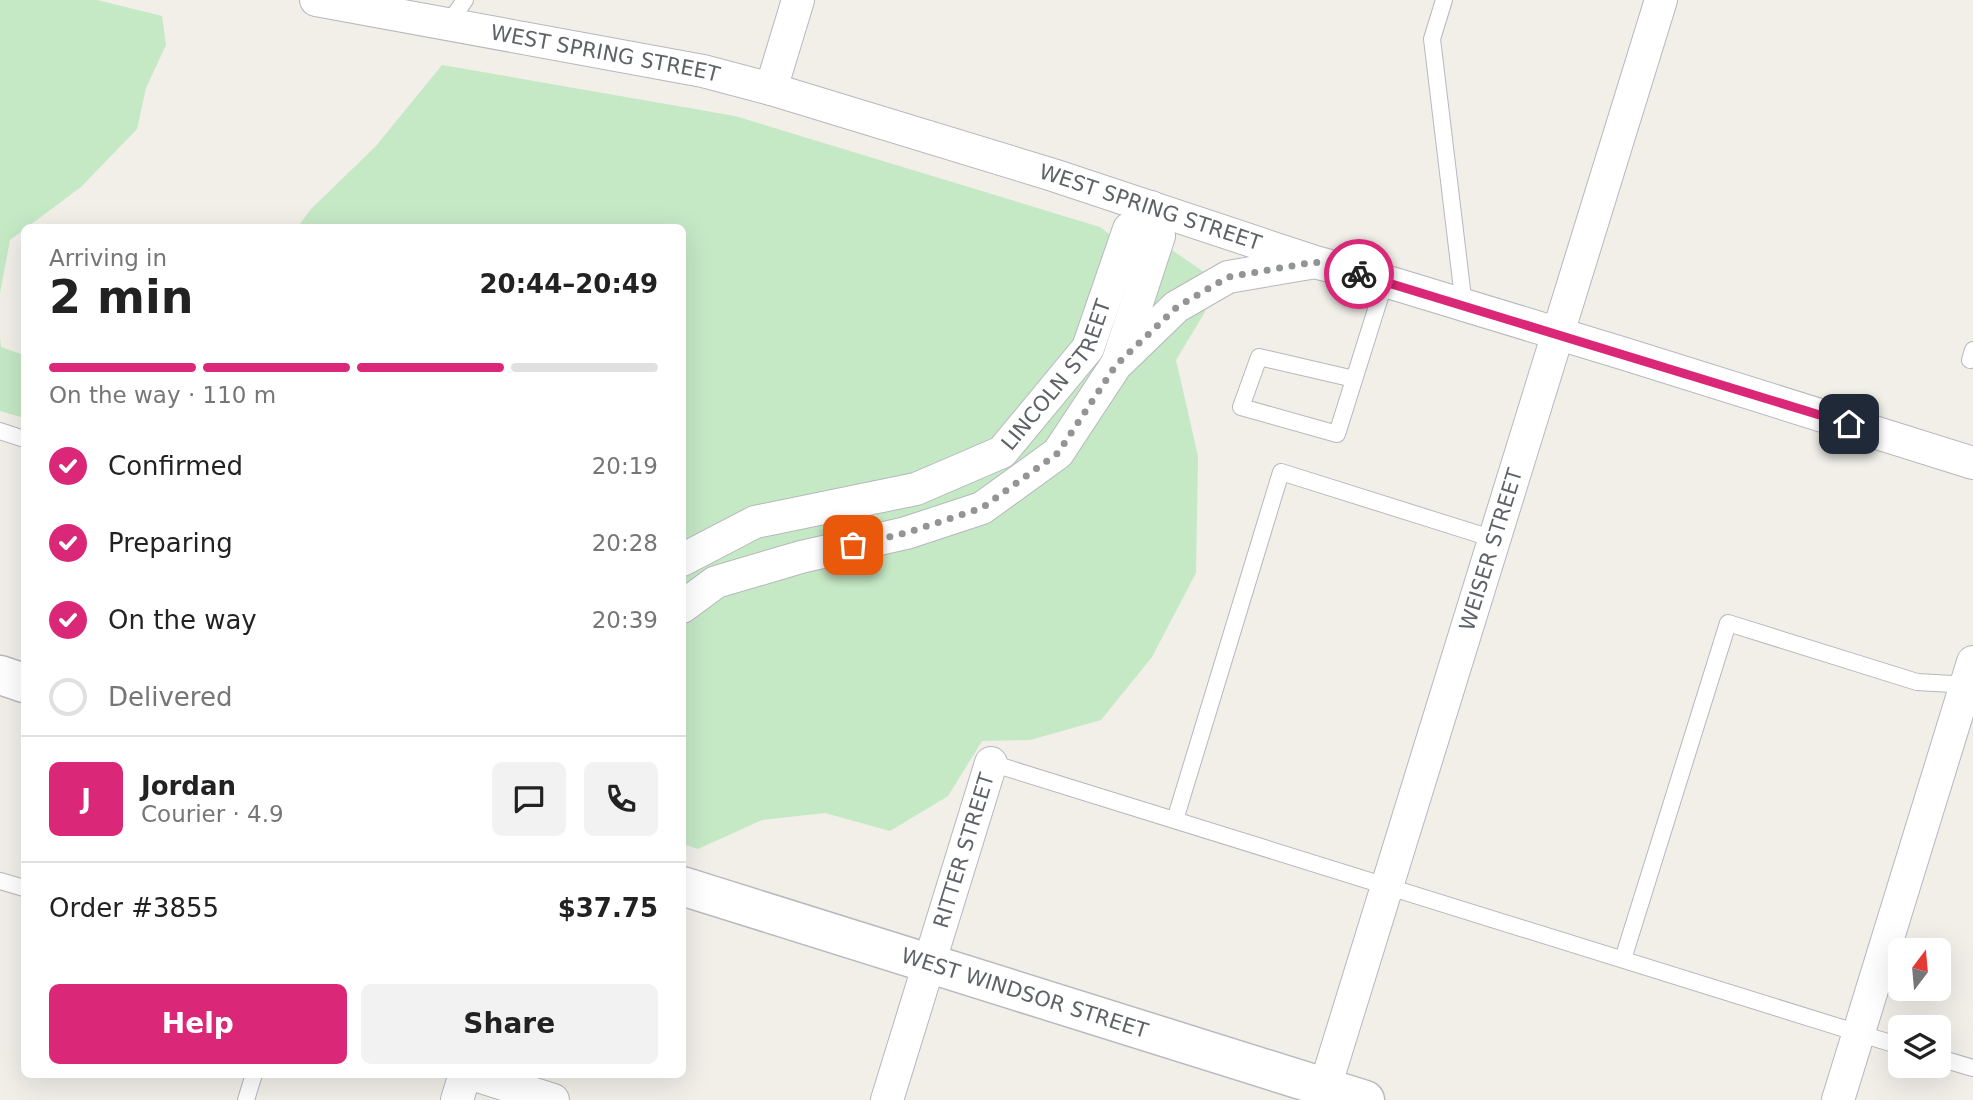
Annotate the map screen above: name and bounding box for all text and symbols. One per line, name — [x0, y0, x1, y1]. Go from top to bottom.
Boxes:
street label: WEST SPRING STREET — [489, 20, 722, 87]
street label: WEST SPRING STREET — [1036, 159, 1264, 255]
courier — [1324, 239, 1394, 309]
text: Arriving in — [49, 245, 167, 271]
icon: bike — [1340, 255, 1378, 293]
text: 20:44–20:49 — [479, 269, 658, 299]
text: 2 min — [49, 270, 193, 324]
street label: LINCOLN STREET — [997, 296, 1116, 455]
text: On the way · 110 m — [49, 382, 276, 408]
pin — [1819, 394, 1879, 454]
icon: home — [1830, 405, 1868, 443]
icon: check — [49, 447, 87, 485]
text: Confirmed — [108, 451, 243, 481]
text: 20:19 — [592, 453, 658, 479]
street label: WEISER STREET — [1455, 466, 1527, 634]
pin — [823, 515, 883, 575]
icon: check — [49, 524, 87, 562]
icon: bag — [834, 526, 872, 564]
text: Preparing — [108, 528, 233, 558]
text: 20:28 — [592, 530, 658, 556]
icon: check — [49, 601, 87, 639]
text: On the way — [108, 605, 257, 635]
text: 20:39 — [592, 607, 658, 633]
text: Delivered — [108, 682, 232, 712]
button: chat — [492, 762, 566, 836]
button: phone — [584, 762, 658, 836]
street label: RITTER STREET — [929, 770, 999, 931]
text: Jordan — [141, 771, 236, 801]
text: J — [81, 784, 91, 814]
text: Courier · 4.9 — [141, 801, 284, 827]
text: Order #3855 — [49, 893, 219, 923]
text: $37.75 — [558, 893, 658, 923]
north arrow — [1888, 938, 1951, 1001]
map controls — [1888, 938, 1951, 1078]
street label: WEST WINDSOR STREET — [898, 943, 1151, 1043]
button: Help — [49, 984, 347, 1064]
button: Share — [361, 984, 658, 1064]
button: layers — [1888, 1015, 1951, 1078]

